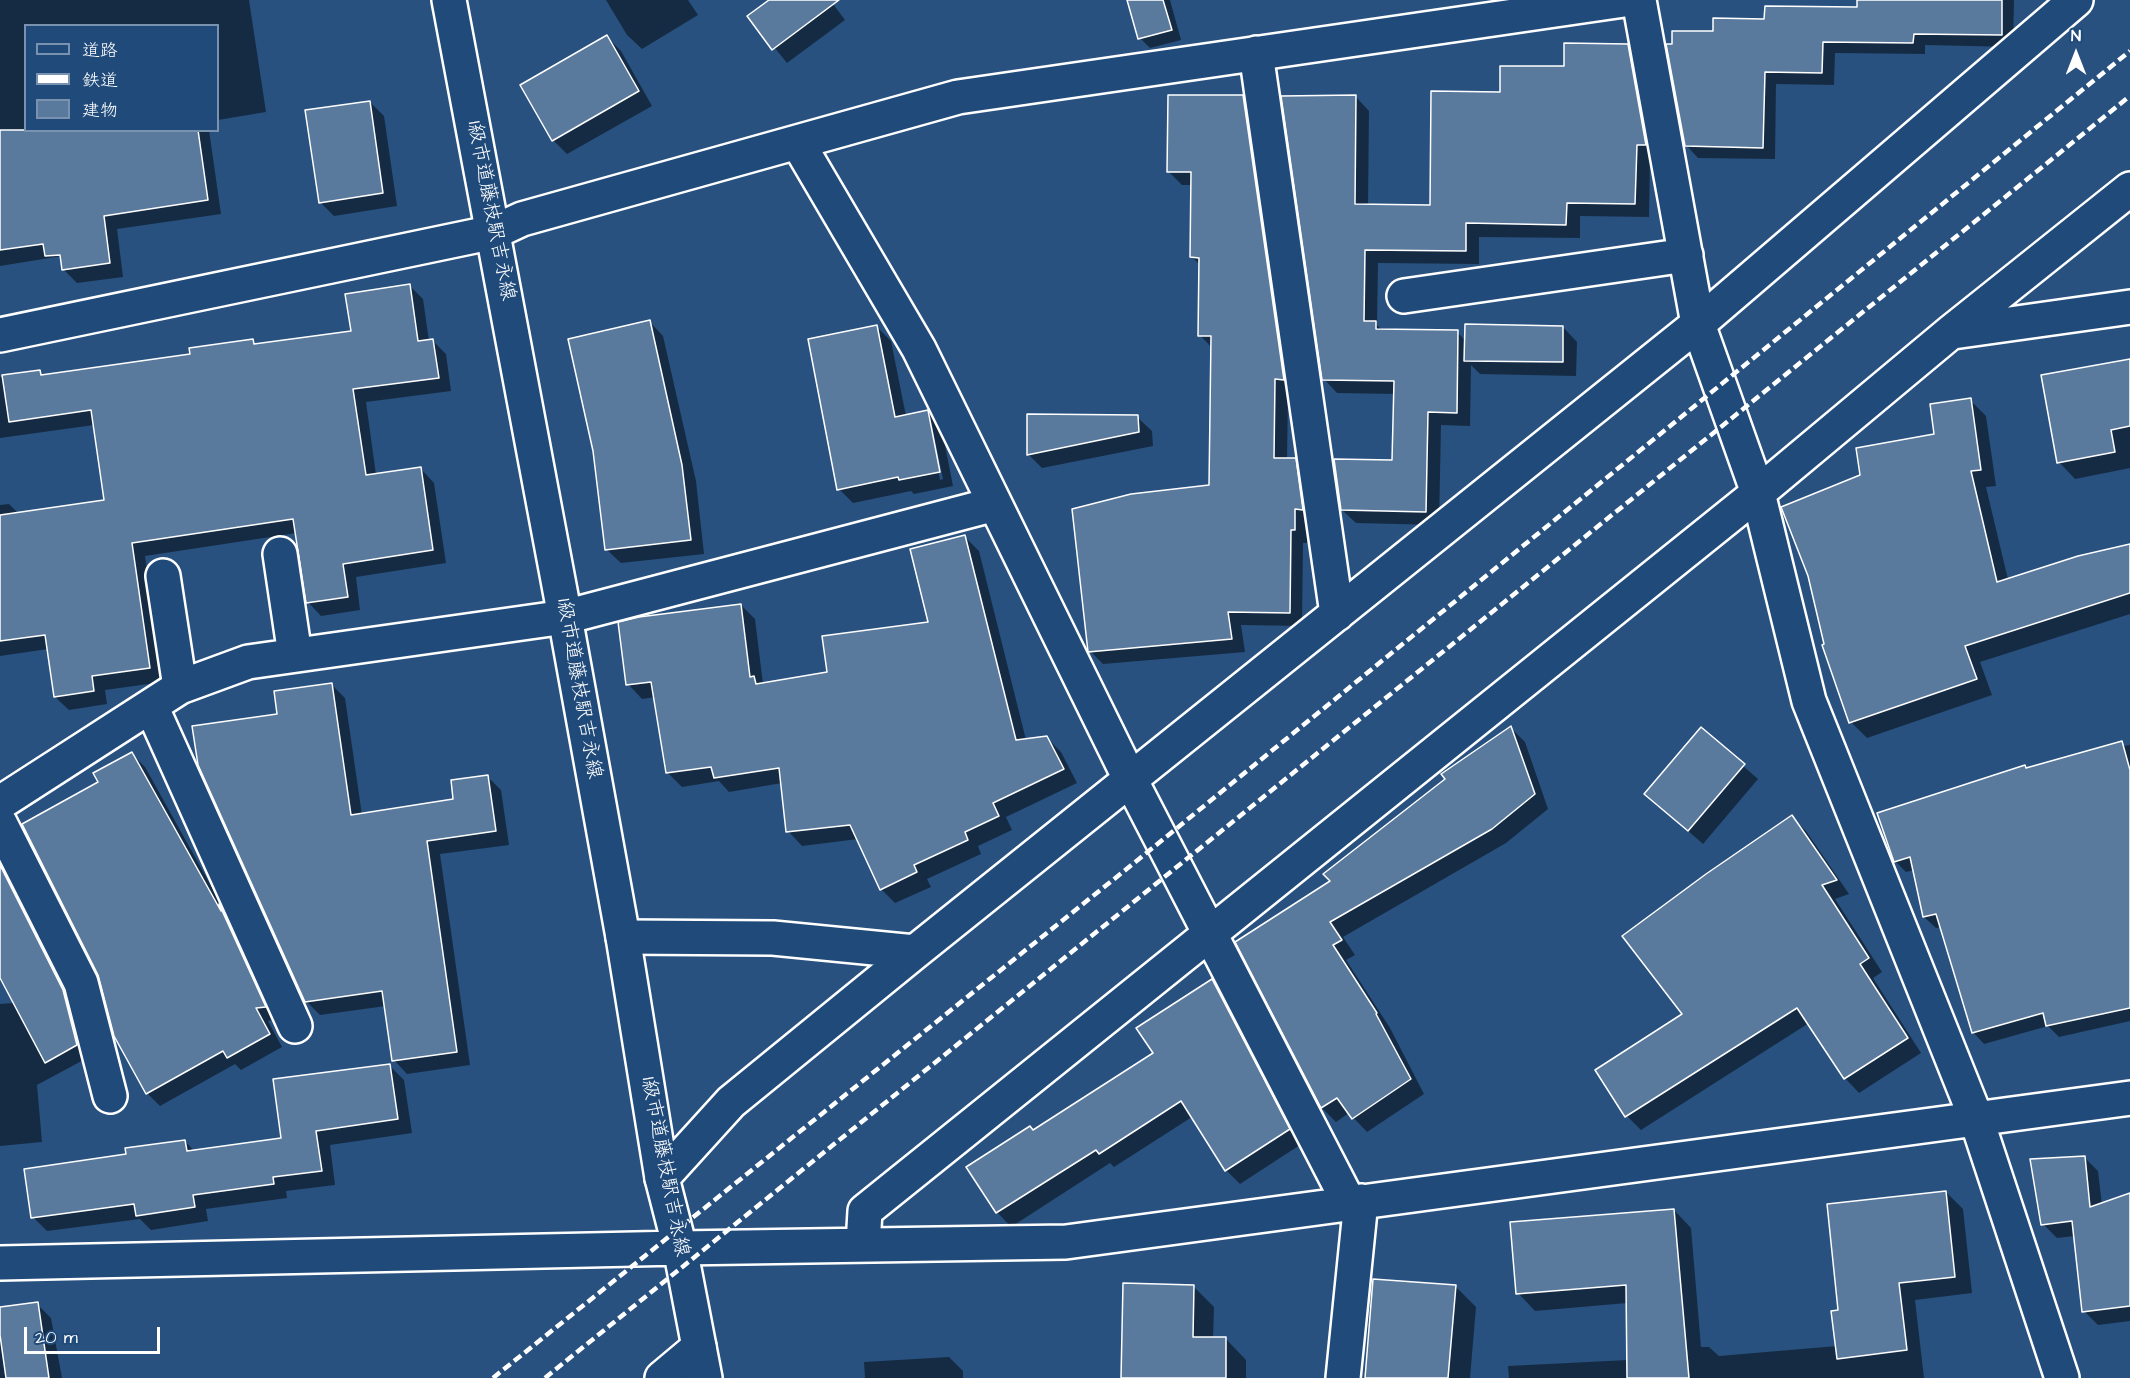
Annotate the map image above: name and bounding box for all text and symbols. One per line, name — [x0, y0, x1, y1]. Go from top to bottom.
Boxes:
legend — [24, 24, 219, 132]
north arrow — [2046, 24, 2106, 84]
text: N — [2071, 25, 2081, 47]
text: 道路 — [82, 38, 118, 63]
text: 鉄道 — [82, 68, 118, 93]
text: 建物 — [82, 98, 118, 123]
street label: 1級市道藤枝駅吉永線 — [461, 119, 519, 303]
street label: 1級市道藤枝駅吉永線 — [550, 597, 606, 781]
street label: 1級市道藤枝駅吉永線 — [635, 1075, 693, 1259]
scale bar — [27, 1315, 164, 1353]
text: 20 m — [35, 1325, 78, 1350]

